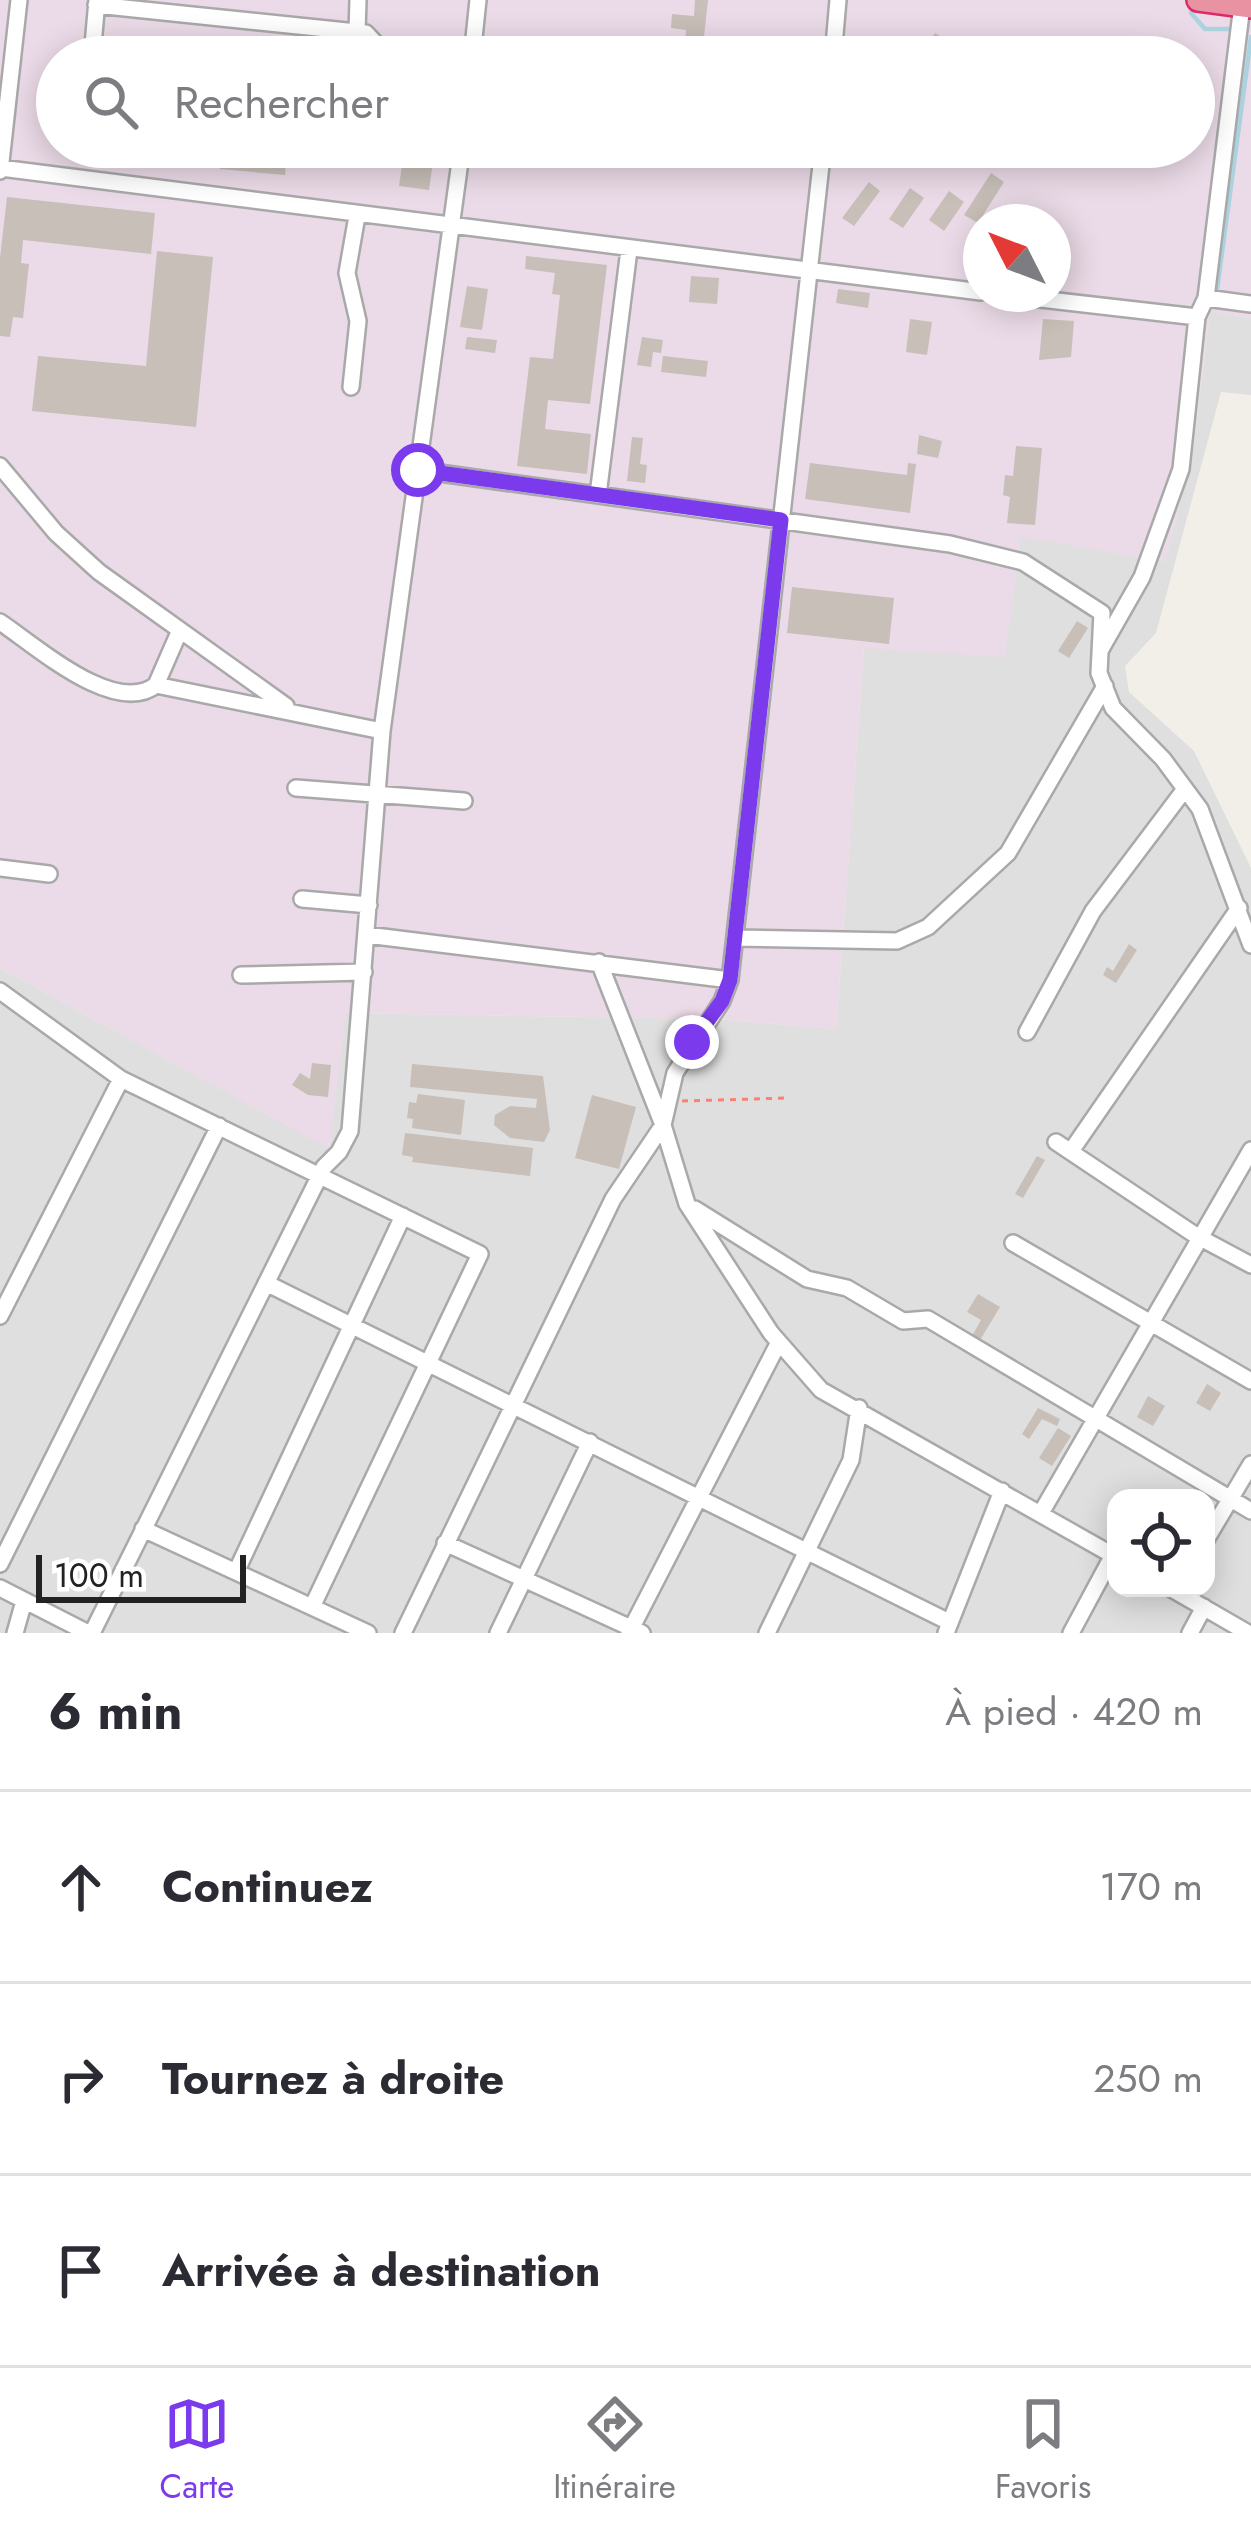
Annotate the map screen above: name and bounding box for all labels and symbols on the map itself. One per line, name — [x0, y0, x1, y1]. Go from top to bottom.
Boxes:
north arrow — [963, 204, 1071, 312]
route start — [391, 443, 445, 497]
route end — [665, 1015, 719, 1069]
scale bar — [36, 1549, 246, 1602]

